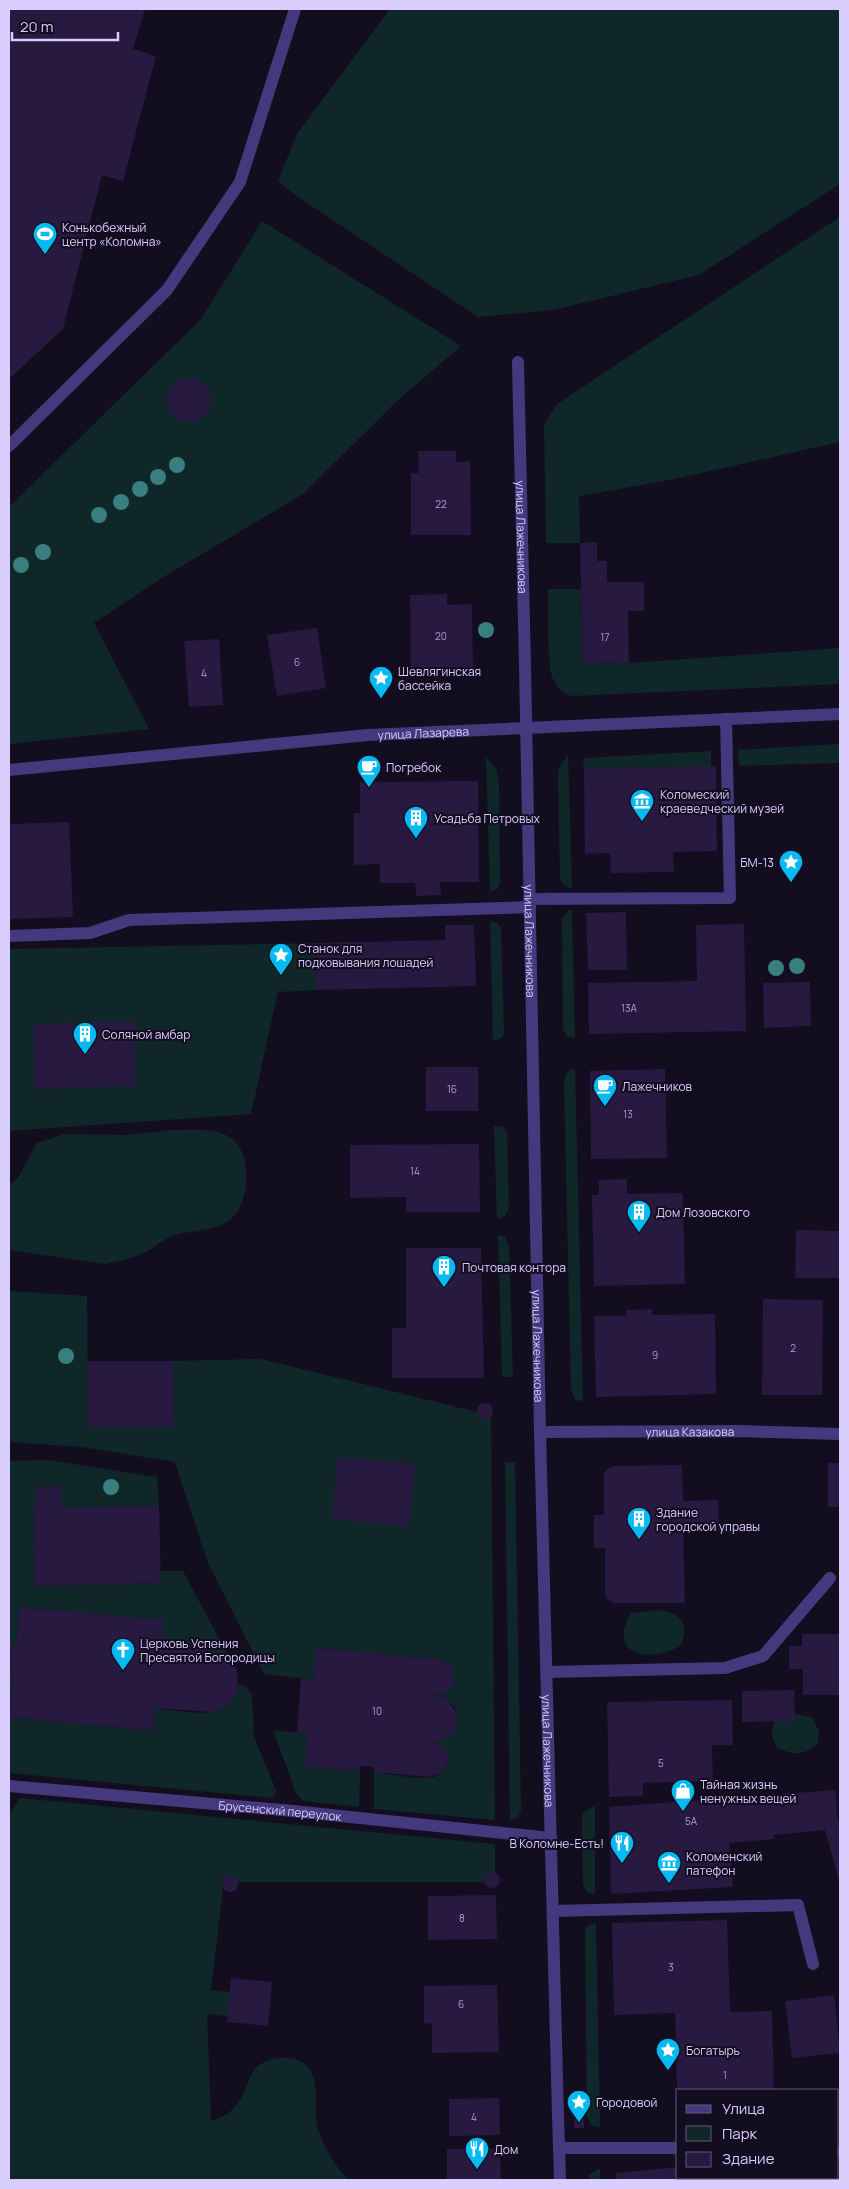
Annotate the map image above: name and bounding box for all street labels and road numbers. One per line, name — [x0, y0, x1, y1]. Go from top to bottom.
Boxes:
street label: улица Лажечникова — [512, 480, 532, 594]
street label: улица Лазарева — [377, 722, 469, 743]
street label: улица Лажечникова — [521, 884, 540, 998]
street label: улица Лажечникова — [529, 1289, 548, 1403]
street label: улица Казакова — [645, 1423, 734, 1440]
street label: улица Лажечникова — [538, 1694, 558, 1808]
street label: Брусенский переулок — [218, 1796, 343, 1825]

